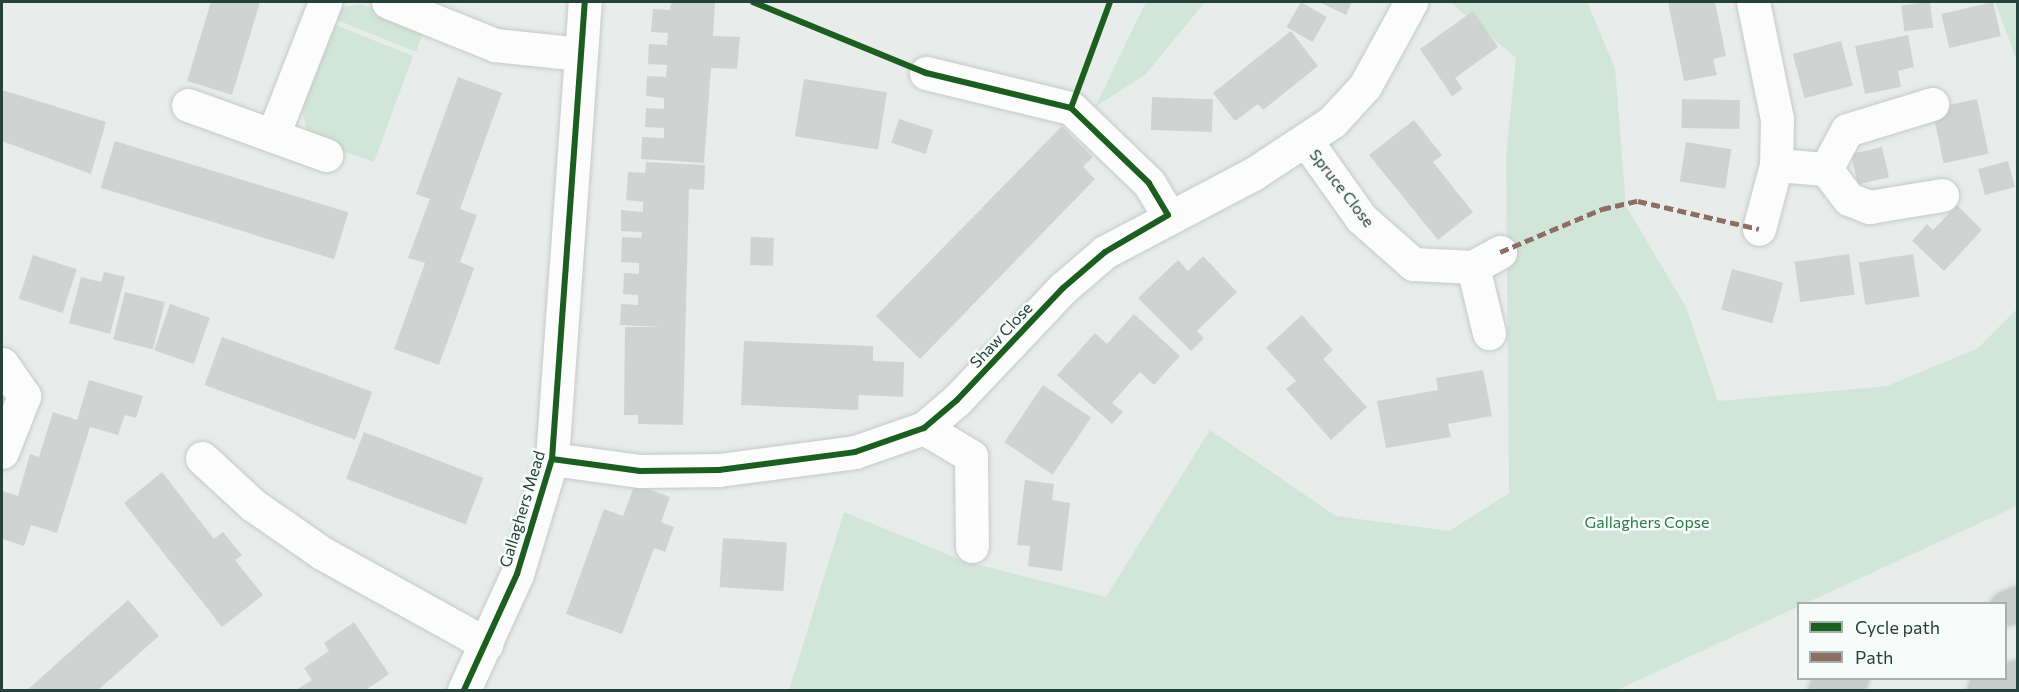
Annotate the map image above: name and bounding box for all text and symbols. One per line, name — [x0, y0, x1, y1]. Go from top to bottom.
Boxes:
street label: Spruce Close — [1306, 145, 1378, 231]
street label: Shaw Close — [966, 298, 1036, 372]
street label: Gallaghers Mead — [495, 449, 549, 569]
park label: Gallaghers Copse — [1585, 512, 1709, 532]
legend — [1797, 602, 2007, 680]
text: Cycle path — [1855, 616, 1940, 638]
text: Path — [1855, 646, 1893, 668]

